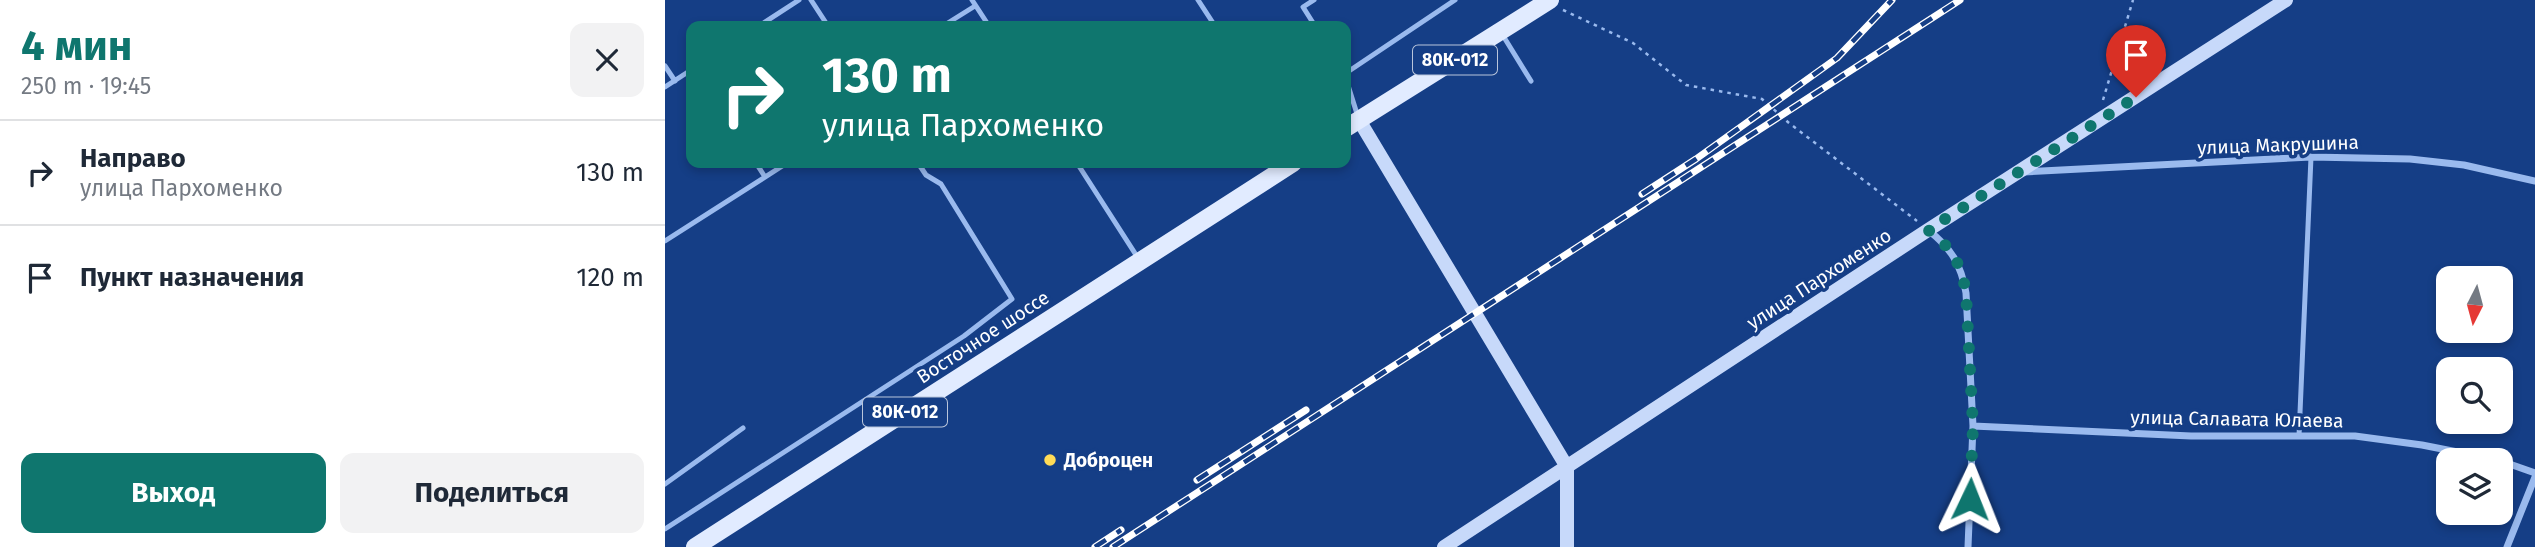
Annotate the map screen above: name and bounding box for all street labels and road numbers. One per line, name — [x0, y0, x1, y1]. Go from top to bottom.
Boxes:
road number: 80К-012 — [1413, 46, 1497, 74]
street label: улица Макрушина — [2197, 131, 2359, 159]
street label: улица Пархоменко — [1742, 224, 1896, 334]
street label: Восточное шоссе — [913, 286, 1053, 388]
road number: 80К-012 — [863, 398, 947, 426]
street label: улица Салавата Юлаева — [2130, 406, 2344, 432]

